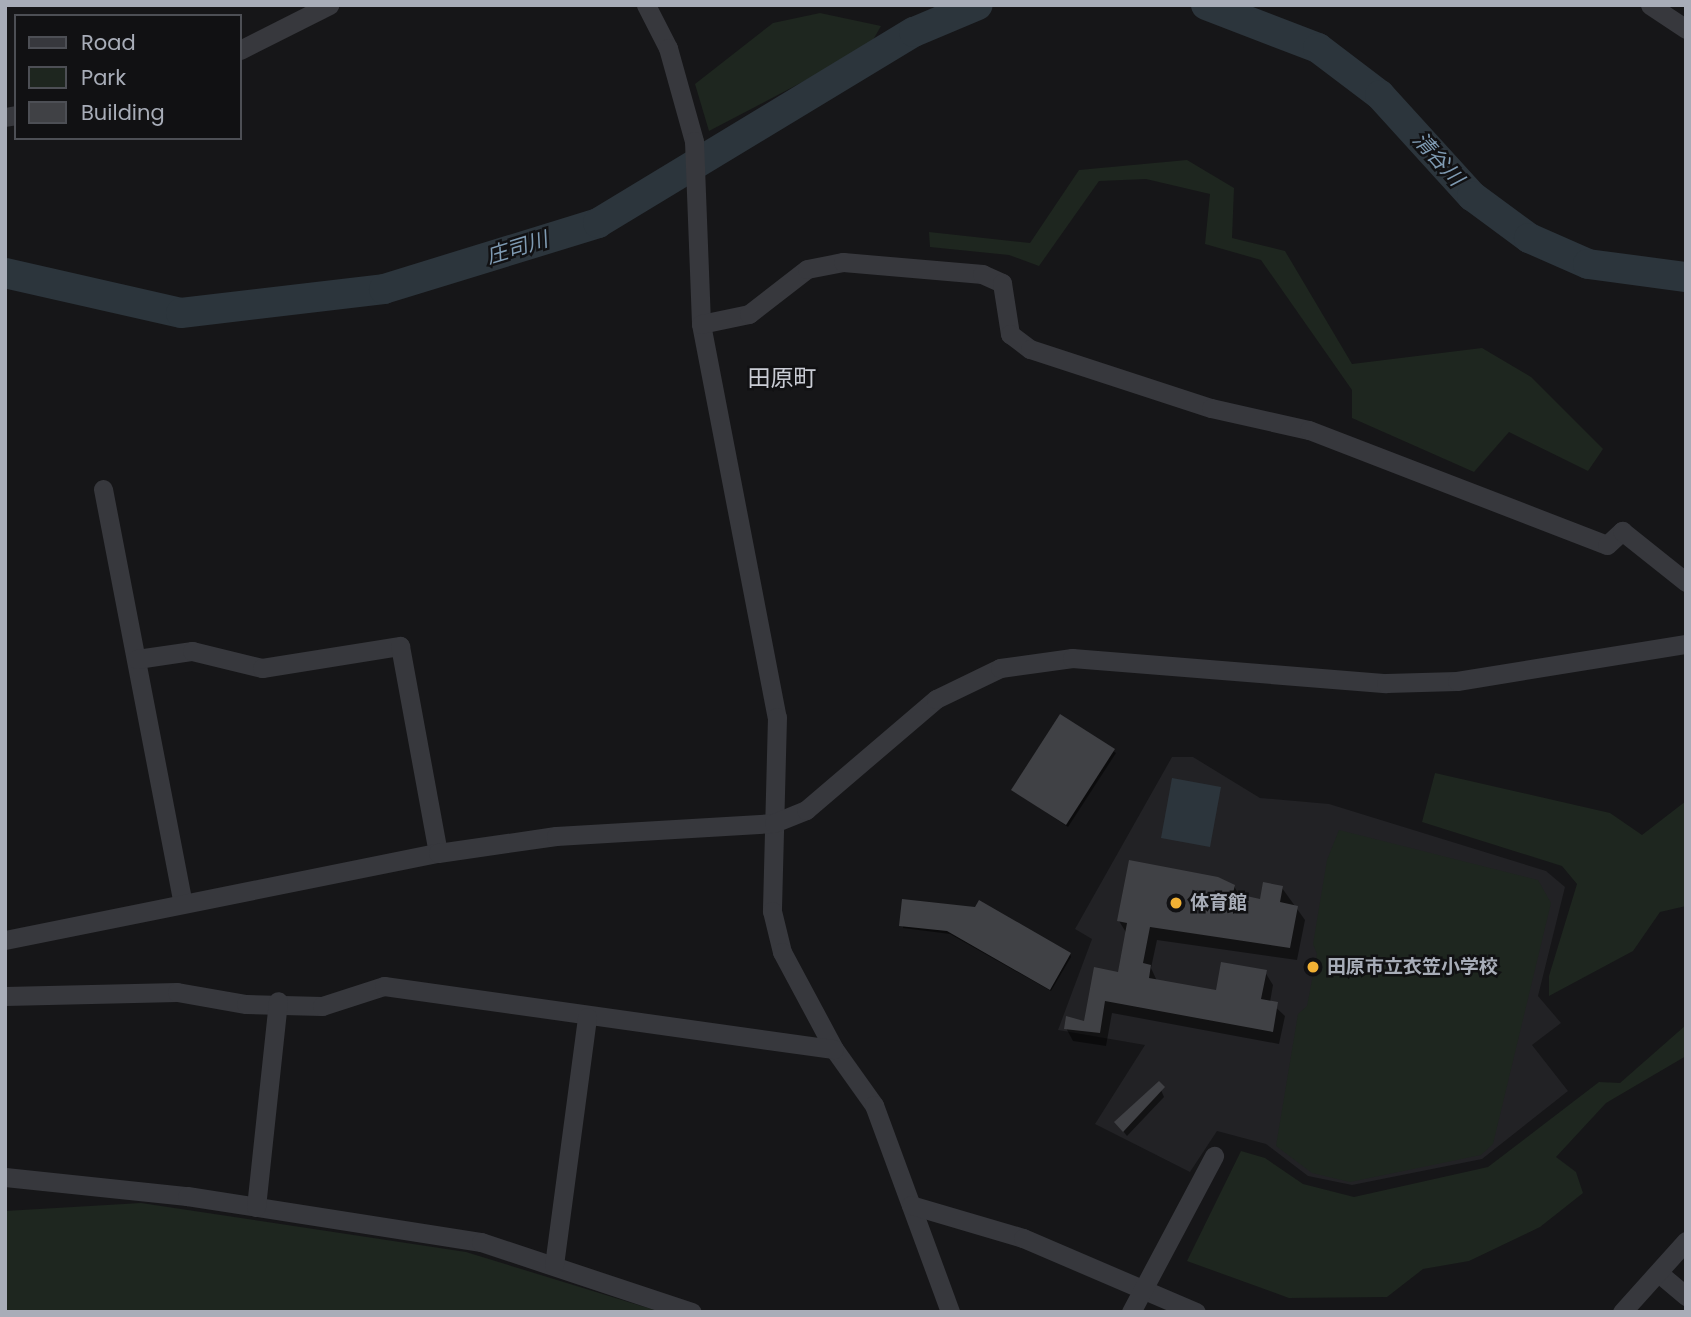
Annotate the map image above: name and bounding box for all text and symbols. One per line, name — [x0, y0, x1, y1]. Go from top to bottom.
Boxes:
legend — [14, 14, 242, 140]
text: Road — [81, 28, 136, 57]
text: Park — [81, 63, 126, 92]
text: Building — [81, 98, 165, 127]
water label: 清谷川 — [1408, 127, 1468, 191]
water label: 庄司川 — [483, 227, 551, 269]
district label: 田原町 — [748, 364, 816, 392]
place label: 体育館 — [1190, 892, 1247, 914]
marker: 体育館 — [1168, 895, 1184, 911]
place label: 田原市立衣笠小学校 — [1327, 956, 1498, 978]
marker: 田原市立衣笠小学校 — [1305, 959, 1321, 975]

